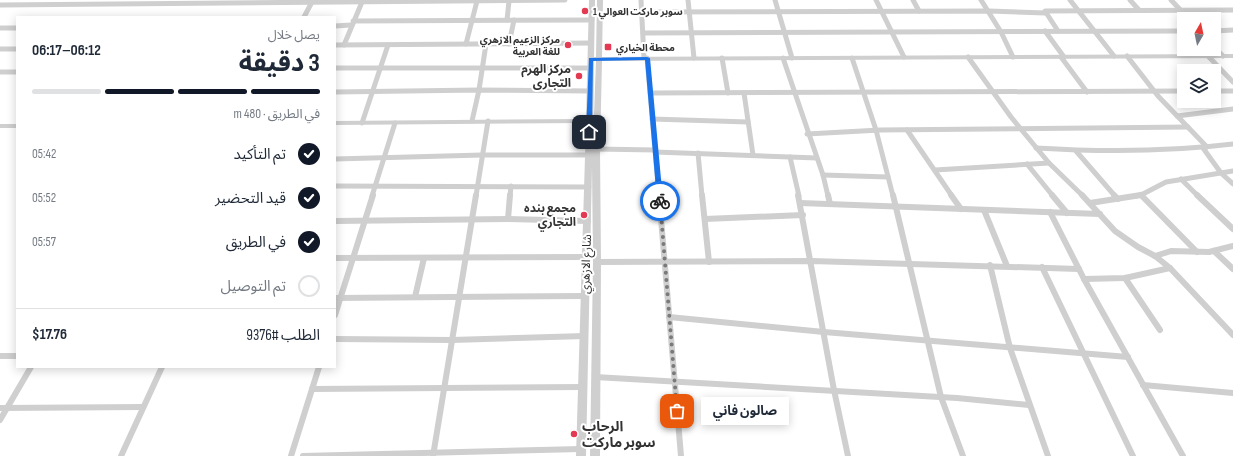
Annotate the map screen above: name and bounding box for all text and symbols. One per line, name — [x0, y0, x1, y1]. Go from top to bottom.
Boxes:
marker: سوبر ماركت العوالي 1 — [580, 6, 590, 16]
place label: سوبر ماركت العوالي 1 — [593, 6, 683, 20]
north arrow — [1177, 12, 1221, 56]
map controls — [1177, 12, 1221, 108]
text: يصل خلال — [268, 27, 320, 43]
place label: مركز الزعيم الازهري للغة العربية — [480, 34, 560, 58]
marker: مركز الزعيم الازهري للغة العربية — [563, 40, 573, 50]
text: 06:12–06:17 — [32, 41, 101, 60]
marker: محطة الخياري — [603, 42, 613, 52]
place label: محطة الخياري — [616, 42, 675, 56]
text: 3 دقيقة — [239, 48, 320, 79]
place label: مركز الهرم التجارى — [521, 62, 571, 91]
button: layers — [1177, 64, 1221, 108]
marker: مركز الهرم التجارى — [574, 71, 584, 81]
text: في الطريق · 480 m — [234, 106, 320, 122]
pin — [572, 115, 606, 149]
icon: home — [578, 121, 600, 143]
icon: check — [298, 143, 320, 165]
text: تم التأكيد — [234, 145, 286, 164]
text: 05:42 — [32, 146, 56, 162]
courier — [640, 181, 680, 221]
icon: check — [298, 187, 320, 209]
text: قيد التحضير — [215, 189, 286, 208]
text: 05:52 — [32, 190, 56, 206]
icon: bike — [649, 190, 671, 212]
place label: مجمع بنده التجاري — [524, 201, 576, 232]
marker: مجمع بنده التجاري — [579, 210, 589, 220]
icon: check — [298, 231, 320, 253]
text: في الطريق — [226, 233, 286, 252]
text: 05:57 — [32, 234, 56, 250]
street label: شارع الازهري — [578, 234, 597, 294]
text: تم التوصيل — [220, 277, 286, 296]
text: $17.76 — [32, 325, 67, 344]
text: الطلب #9376 — [246, 326, 320, 345]
pin — [660, 394, 694, 428]
callout: صالون فاني — [701, 397, 789, 425]
icon: bag — [666, 400, 688, 422]
text: صالون فاني — [713, 403, 777, 419]
place label: الرحاب سوبر ماركت — [582, 418, 656, 451]
marker: الرحاب سوبر ماركت — [569, 429, 579, 439]

